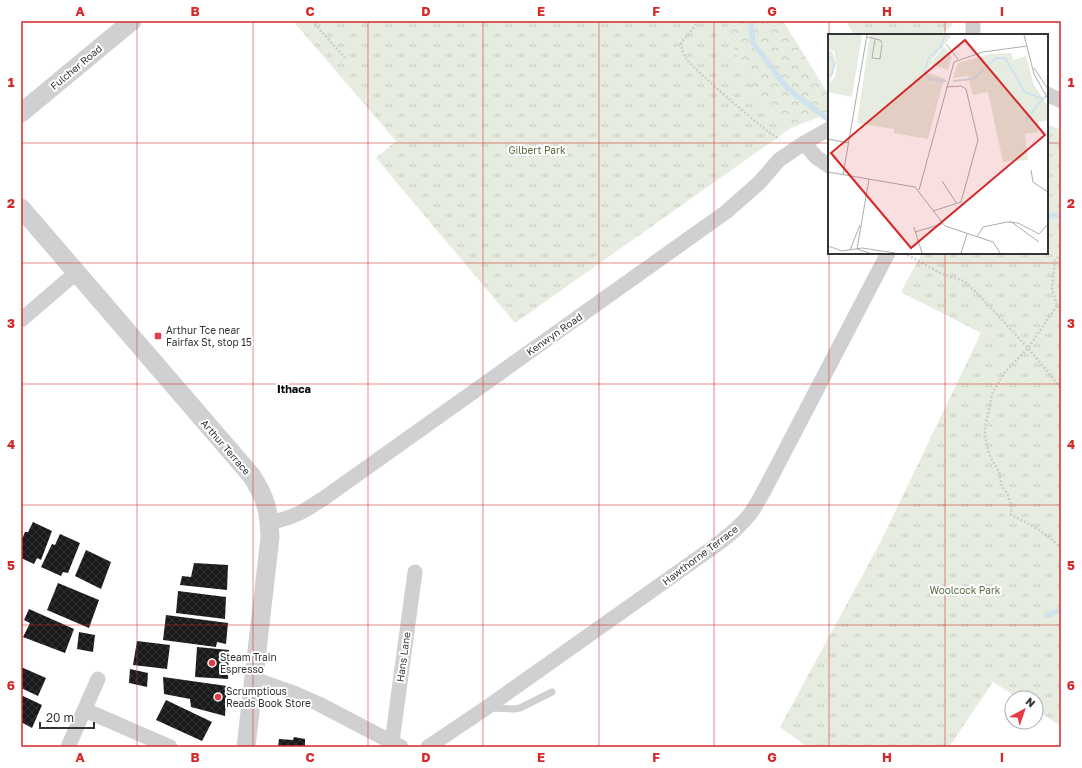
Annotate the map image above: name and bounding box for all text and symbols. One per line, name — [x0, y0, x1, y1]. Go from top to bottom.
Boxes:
text: A — [75, 3, 85, 19]
text: B — [190, 3, 200, 19]
text: C — [305, 3, 315, 19]
text: D — [421, 3, 431, 19]
text: E — [537, 3, 545, 19]
text: F — [652, 3, 660, 19]
text: G — [767, 3, 777, 19]
text: H — [882, 3, 892, 19]
text: I — [1000, 3, 1004, 19]
inset map — [828, 34, 1048, 254]
street label: Fulcher Road — [48, 42, 104, 92]
text: 1 — [8, 74, 15, 90]
text: 1 — [1068, 74, 1075, 90]
park label: Gilbert Park — [508, 144, 566, 156]
text: 2 — [7, 195, 15, 211]
text: 2 — [1067, 195, 1075, 211]
street label: Kenwyn Road — [524, 310, 584, 358]
text: 3 — [7, 315, 15, 331]
text: 3 — [1067, 315, 1075, 331]
place label: Arthur Tce near Fairfax St, stop 15 — [166, 324, 252, 348]
marker: Arthur Tce near Fairfax St, stop 15 — [153, 331, 163, 341]
district label: Ithaca — [277, 382, 311, 395]
street label: Arthur Terrace — [199, 417, 253, 477]
text: 4 — [7, 436, 15, 452]
text: 4 — [1067, 436, 1075, 452]
street label: Hawthorne Terrace — [660, 523, 740, 587]
text: 5 — [7, 557, 15, 573]
text: 5 — [1067, 557, 1075, 573]
park label: Woolcock Park — [930, 584, 1001, 596]
street label: Hans Lane — [394, 631, 412, 683]
place label: Steam Train Espresso — [220, 651, 277, 675]
marker: Steam Train Espresso — [207, 658, 217, 668]
text: 6 — [7, 677, 15, 693]
text: 6 — [1067, 677, 1075, 693]
place label: Scrumptious Reads Book Store — [226, 685, 311, 709]
north arrow — [1004, 690, 1044, 730]
marker: Scrumptious Reads Book Store — [213, 692, 223, 702]
text: N — [1023, 694, 1038, 710]
scale bar — [40, 704, 94, 730]
text: 20 m — [46, 710, 74, 725]
text: A — [75, 749, 85, 765]
text: B — [190, 749, 200, 765]
text: C — [305, 749, 315, 765]
text: D — [421, 749, 431, 765]
text: E — [537, 749, 545, 765]
text: F — [652, 749, 660, 765]
text: G — [767, 749, 777, 765]
text: H — [882, 749, 892, 765]
text: I — [1000, 749, 1004, 765]

